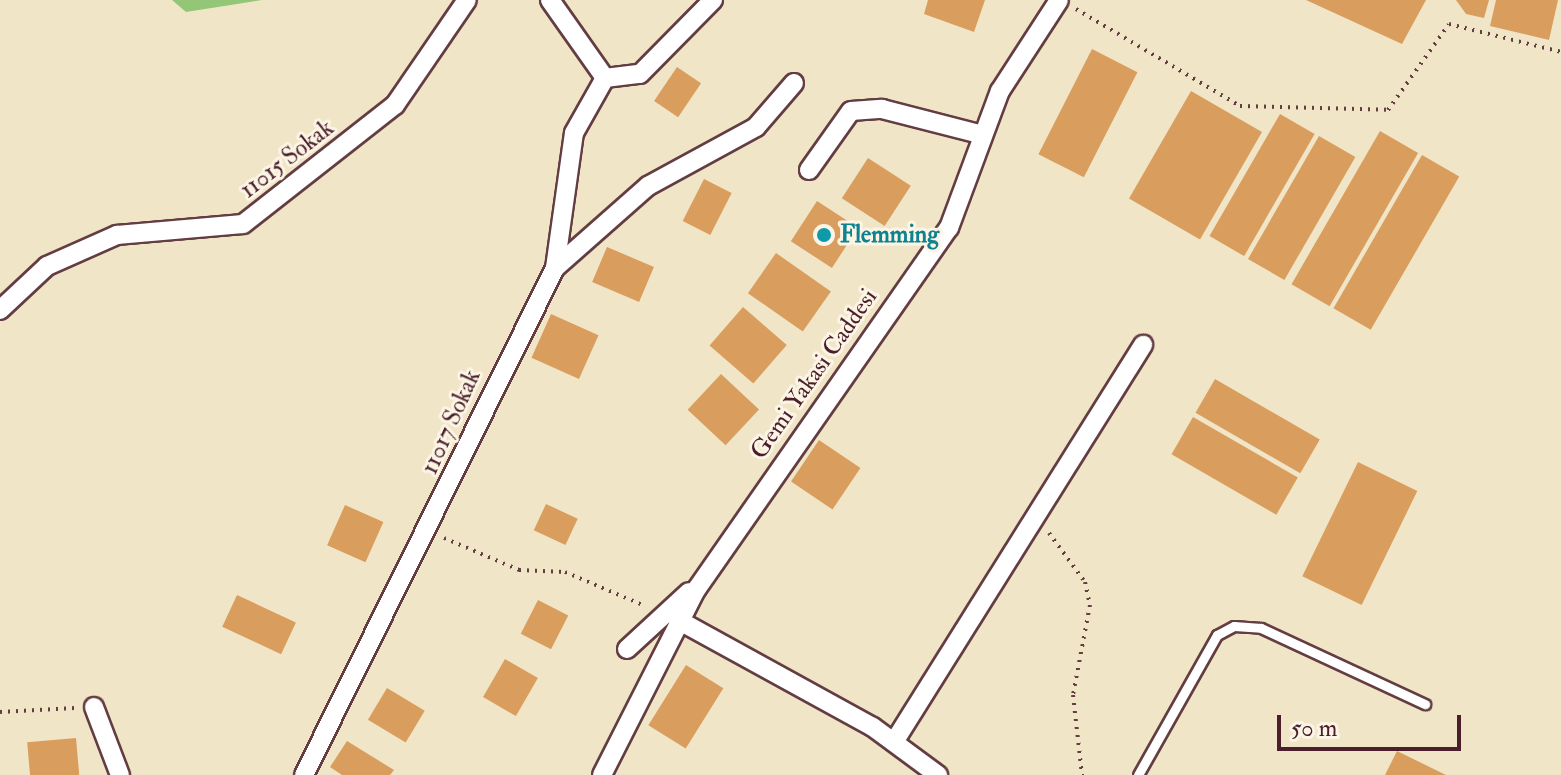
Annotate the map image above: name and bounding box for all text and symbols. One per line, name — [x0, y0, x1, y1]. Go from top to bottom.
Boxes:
street label: 11015 Sokak — [235, 114, 339, 204]
place label: Flemming — [840, 221, 939, 249]
marker: Flemming — [815, 226, 833, 244]
street label: Gemi Yakasi Caddesi — [745, 283, 883, 465]
street label: 11017 Sokak — [415, 365, 487, 479]
scale bar — [1281, 699, 1465, 749]
text: 50 m — [1291, 713, 1337, 744]

